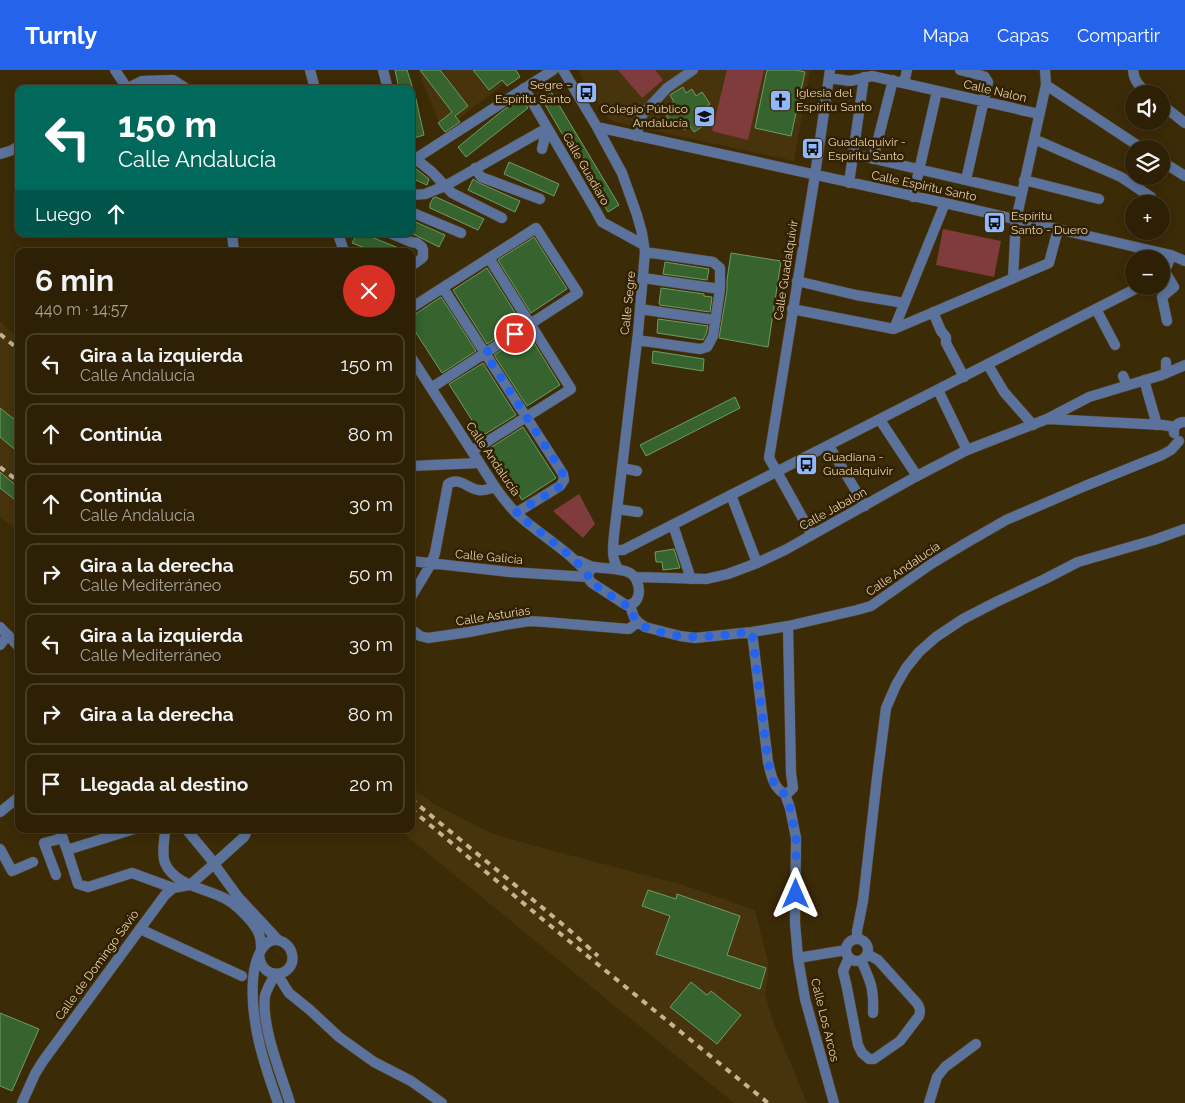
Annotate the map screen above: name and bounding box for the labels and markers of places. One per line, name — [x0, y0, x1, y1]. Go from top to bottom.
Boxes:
place label: Segre - Espíritu Santo — [495, 78, 571, 106]
bus stop icon: Segre - Espíritu Santo — [575, 80, 599, 104]
place label: Iglesia del Espíritu Santo — [796, 86, 872, 114]
church icon: Iglesia del Espíritu Santo — [768, 88, 792, 112]
place label: Colegio Público Andalucía — [601, 102, 688, 130]
school or university icon: Colegio Público Andalucía — [692, 104, 716, 128]
place label: Guadalquivir - Espíritu Santo — [828, 135, 906, 163]
bus stop icon: Guadalquivir - Espíritu Santo — [800, 137, 824, 161]
place label: Espíritu Santo - Duero — [1011, 209, 1088, 237]
bus stop icon: Espíritu Santo - Duero — [983, 211, 1007, 235]
pin — [494, 313, 536, 355]
place label: Guadiana - Guadalquivir — [823, 450, 894, 478]
bus stop icon: Guadiana - Guadalquivir — [795, 452, 819, 476]

